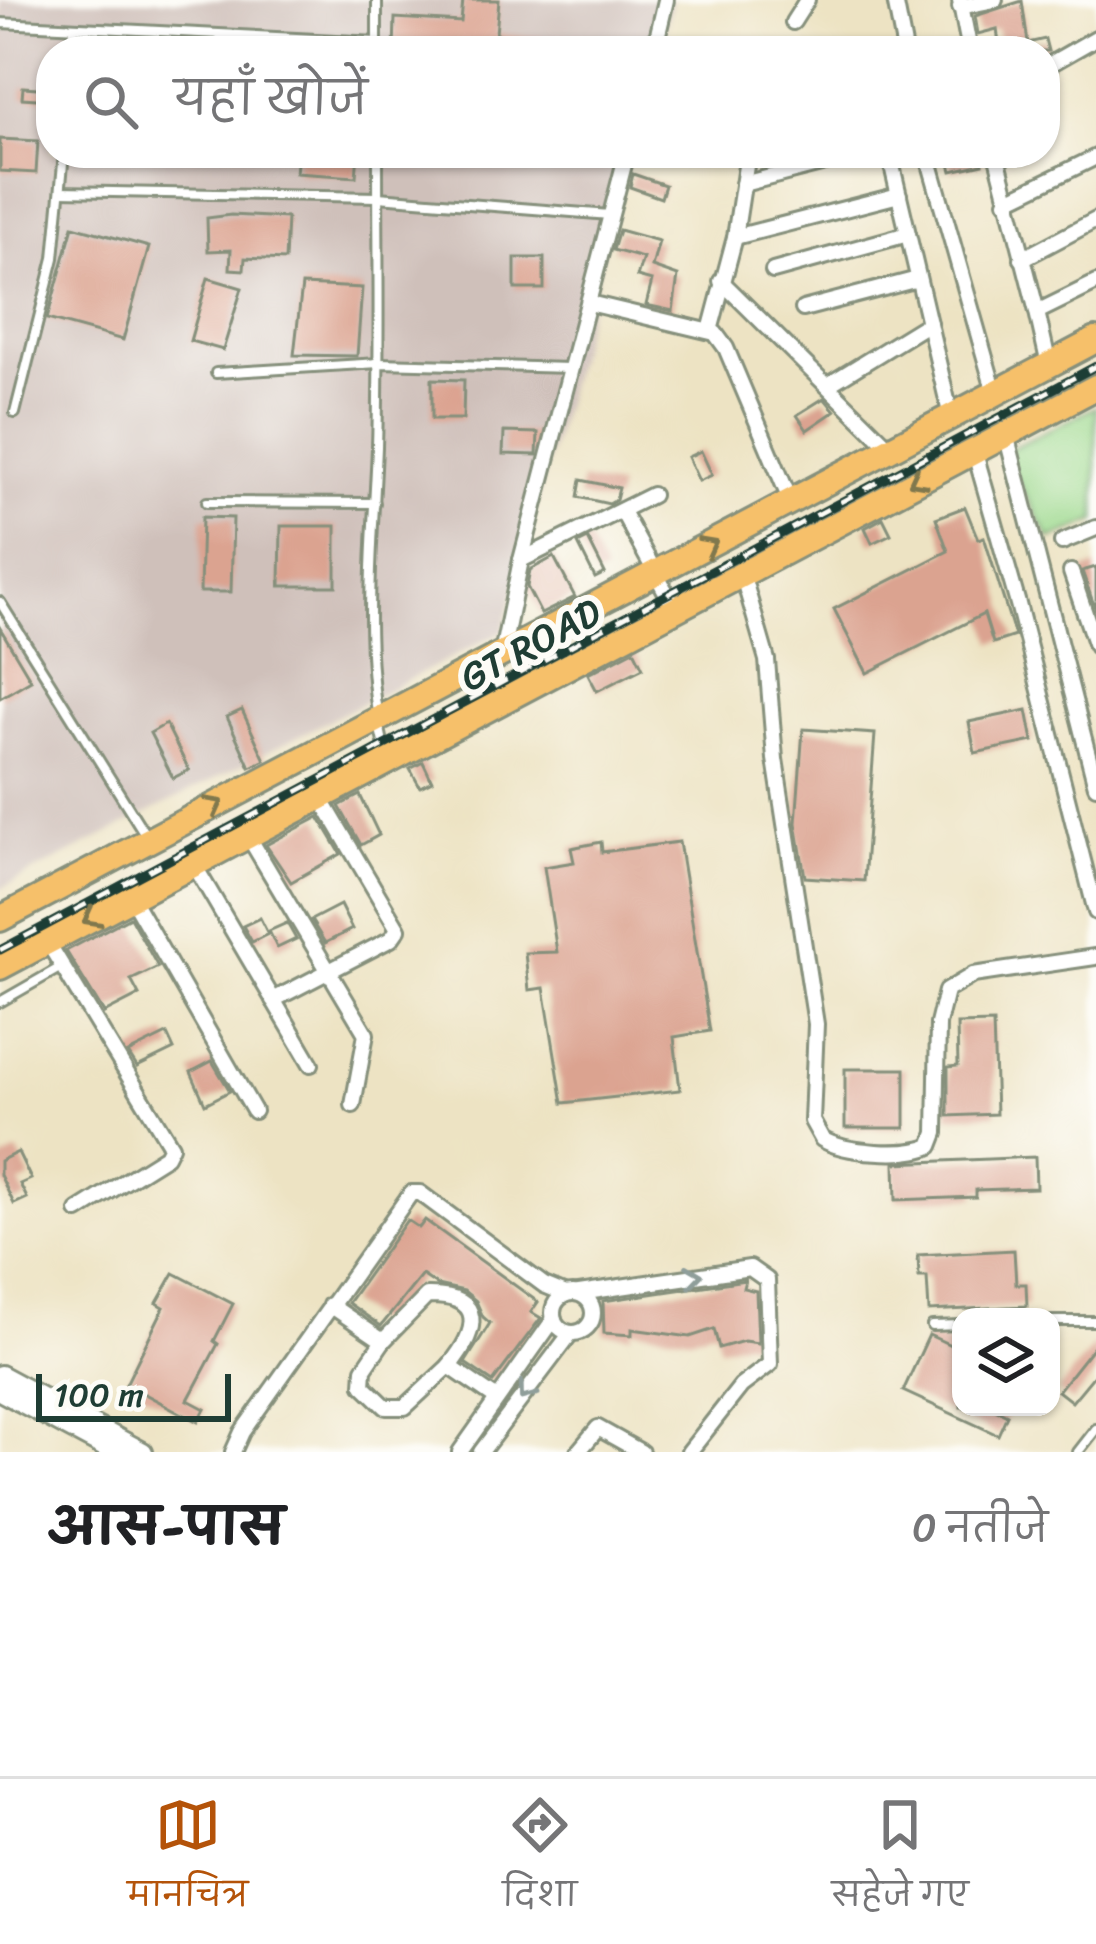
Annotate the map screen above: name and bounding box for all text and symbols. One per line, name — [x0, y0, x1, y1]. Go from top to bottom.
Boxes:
search box — [36, 36, 1060, 168]
text: यहाँ खोजें — [174, 59, 368, 139]
icon: search — [78, 69, 144, 135]
one-way arrow — [909, 466, 930, 489]
one-way arrow — [696, 537, 718, 560]
street label: GT ROAD — [447, 578, 614, 711]
one-way arrow — [202, 796, 223, 819]
one-way arrow — [82, 904, 103, 927]
one-way arrow — [685, 1264, 704, 1290]
map controls — [952, 1308, 1060, 1416]
button: layers — [952, 1308, 1060, 1416]
text: 100 m — [54, 1366, 144, 1424]
scale bar — [36, 1368, 231, 1421]
one-way arrow — [519, 1378, 540, 1400]
text: आस-पास — [48, 1482, 284, 1572]
text: 0 नतीजे — [912, 1493, 1048, 1562]
tab: मानचित्र — [127, 1792, 248, 1931]
tab: दिशा — [502, 1792, 577, 1931]
tab: सहेजे गए — [832, 1792, 969, 1931]

